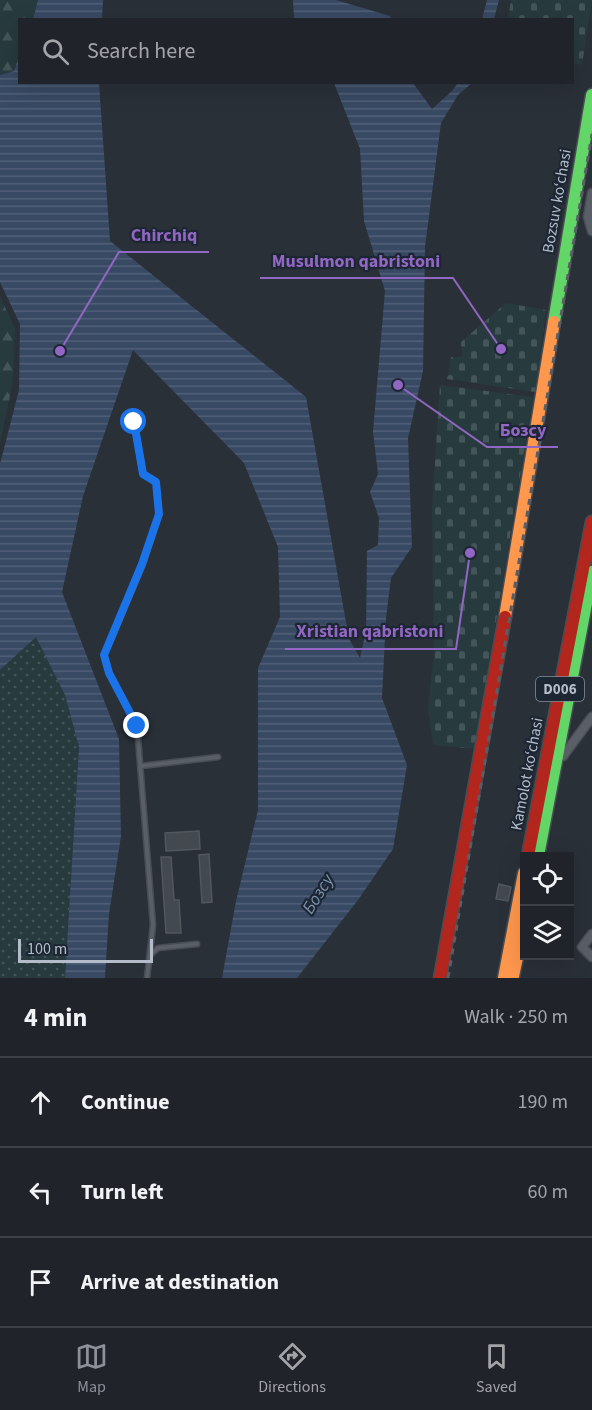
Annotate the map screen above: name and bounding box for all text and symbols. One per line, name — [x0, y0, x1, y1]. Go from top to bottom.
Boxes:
search box — [18, 18, 574, 84]
icon: search — [39, 35, 72, 68]
text: Search here — [87, 35, 195, 67]
street label: Bozsuv ko‘chasi — [537, 147, 577, 255]
callout: Chirchiq — [119, 216, 209, 252]
text: Chirchiq — [131, 223, 197, 248]
callout: Musulmon qabristoni — [260, 242, 453, 278]
text: Musulmon qabristoni — [272, 249, 440, 274]
route start — [120, 408, 146, 434]
callout: Бозсу — [487, 411, 558, 447]
text: Бозсу — [500, 418, 547, 443]
callout: Xristian qabristoni — [285, 613, 456, 649]
text: Xristian qabristoni — [297, 619, 443, 644]
road number: D006 — [536, 677, 584, 701]
route end — [123, 712, 149, 738]
street label: Kamolot ko‘chasi — [505, 716, 549, 832]
map controls — [520, 852, 574, 960]
button: locate — [520, 852, 574, 906]
water label: Бозсу — [296, 869, 340, 919]
button: layers — [520, 906, 574, 960]
scale bar — [18, 936, 153, 964]
text: 100 m — [27, 938, 67, 960]
text: 4 min — [24, 999, 87, 1036]
text: Walk · 250 m — [464, 1003, 568, 1031]
icon: ahead — [24, 1086, 57, 1119]
text: Continue — [81, 1086, 170, 1118]
text: 190 m — [518, 1088, 568, 1116]
icon: left — [24, 1176, 57, 1209]
text: Turn left — [81, 1176, 163, 1208]
text: 60 m — [528, 1178, 568, 1206]
icon: arrive — [24, 1266, 57, 1299]
text: Arrive at destination — [81, 1266, 279, 1298]
tab: Map — [75, 1340, 108, 1398]
tab: Directions — [258, 1340, 326, 1398]
tab: Saved — [476, 1340, 517, 1398]

